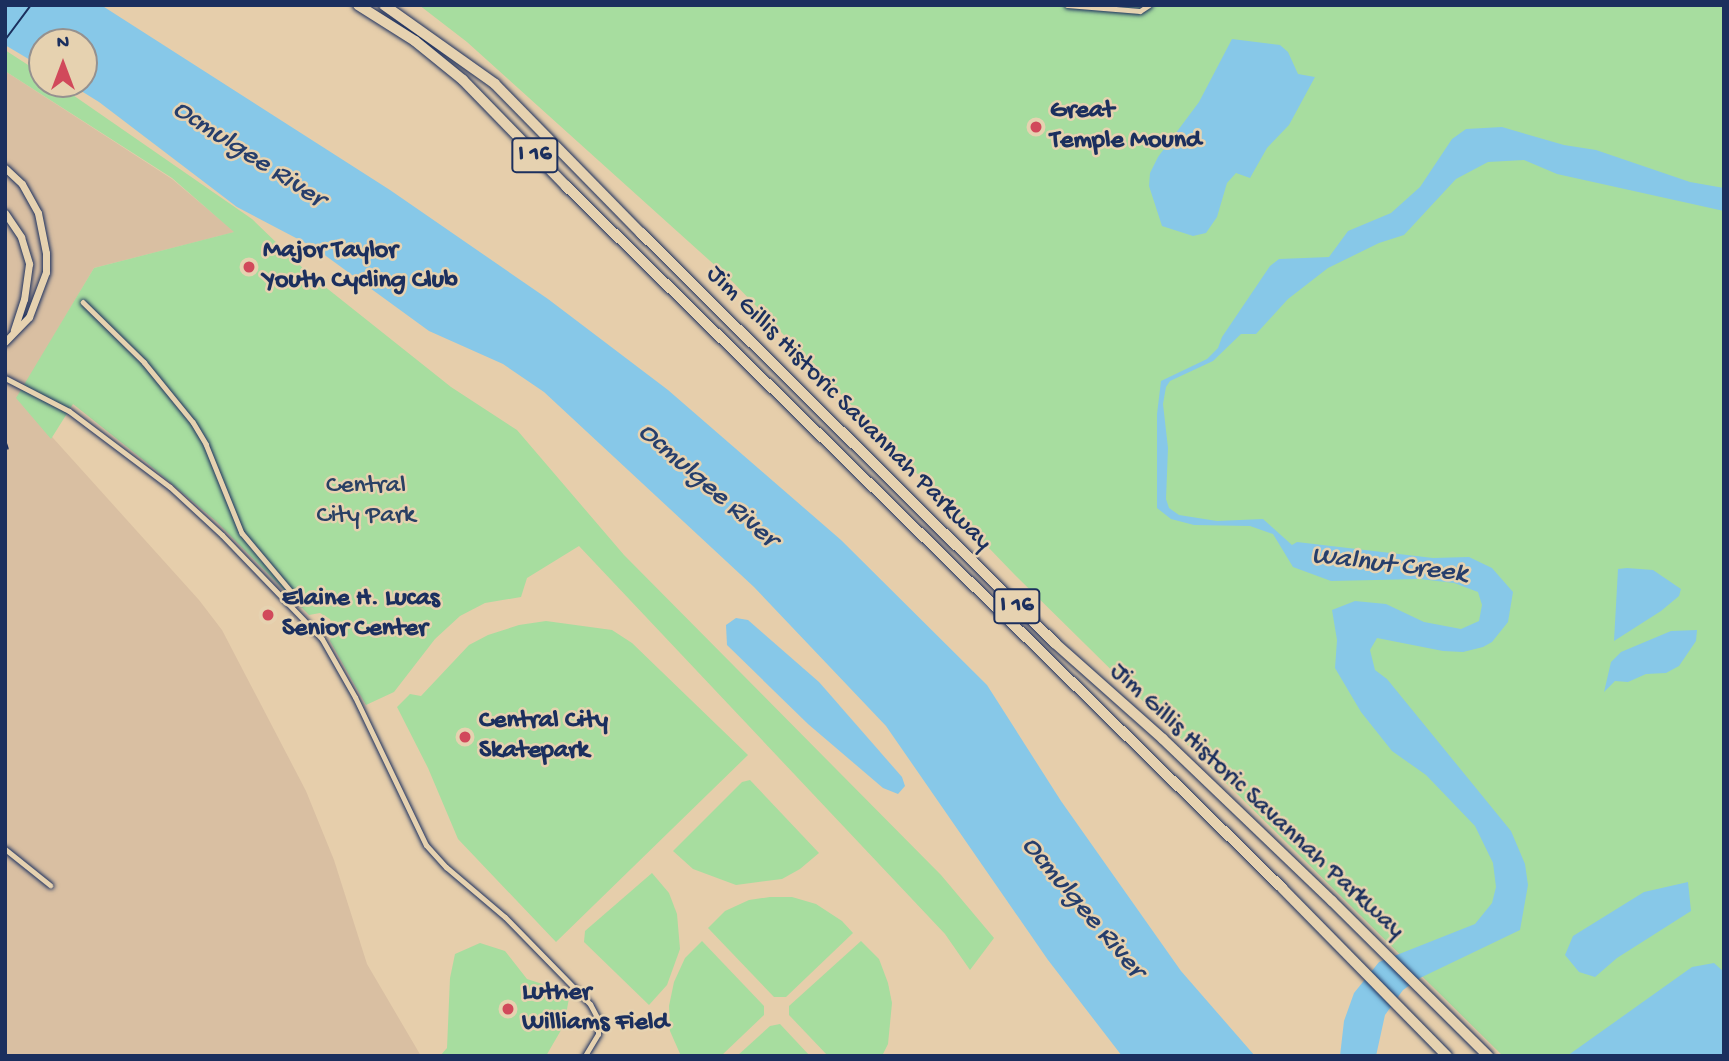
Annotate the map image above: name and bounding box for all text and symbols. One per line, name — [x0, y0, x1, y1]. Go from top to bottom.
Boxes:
north arrow — [28, 28, 98, 98]
text: N — [57, 32, 69, 55]
water label: Ocmulgee River — [166, 93, 330, 217]
place label: Great Temple Mound — [1050, 96, 1201, 158]
marker: Great Temple Mound — [1028, 119, 1044, 135]
road number: I 16 — [510, 134, 560, 176]
place label: Major Taylor Youth Cycling Club — [263, 236, 458, 298]
marker: Major Taylor Youth Cycling Club — [241, 259, 257, 275]
street label: Jim Gillis Historic Savannah Parkway — [699, 260, 997, 558]
water label: Ocmulgee River — [630, 416, 784, 556]
park label: Central City Park — [317, 471, 415, 532]
water label: Walnut Creek — [1309, 540, 1469, 592]
place label: Elaine H. Lucas Senior Center — [282, 584, 440, 646]
road number: I 16 — [992, 586, 1042, 626]
marker: Elaine H. Lucas Senior Center — [260, 607, 276, 623]
street label: Jim Gillis Historic Savannah Parkway — [1102, 657, 1410, 947]
place label: Central City Skatepark — [479, 706, 608, 768]
marker: Central City Skatepark — [457, 729, 473, 745]
water label: Ocmulgee River — [1013, 830, 1151, 986]
place label: Luther Williams Field — [522, 978, 669, 1040]
marker: Luther Williams Field — [500, 1001, 516, 1017]

